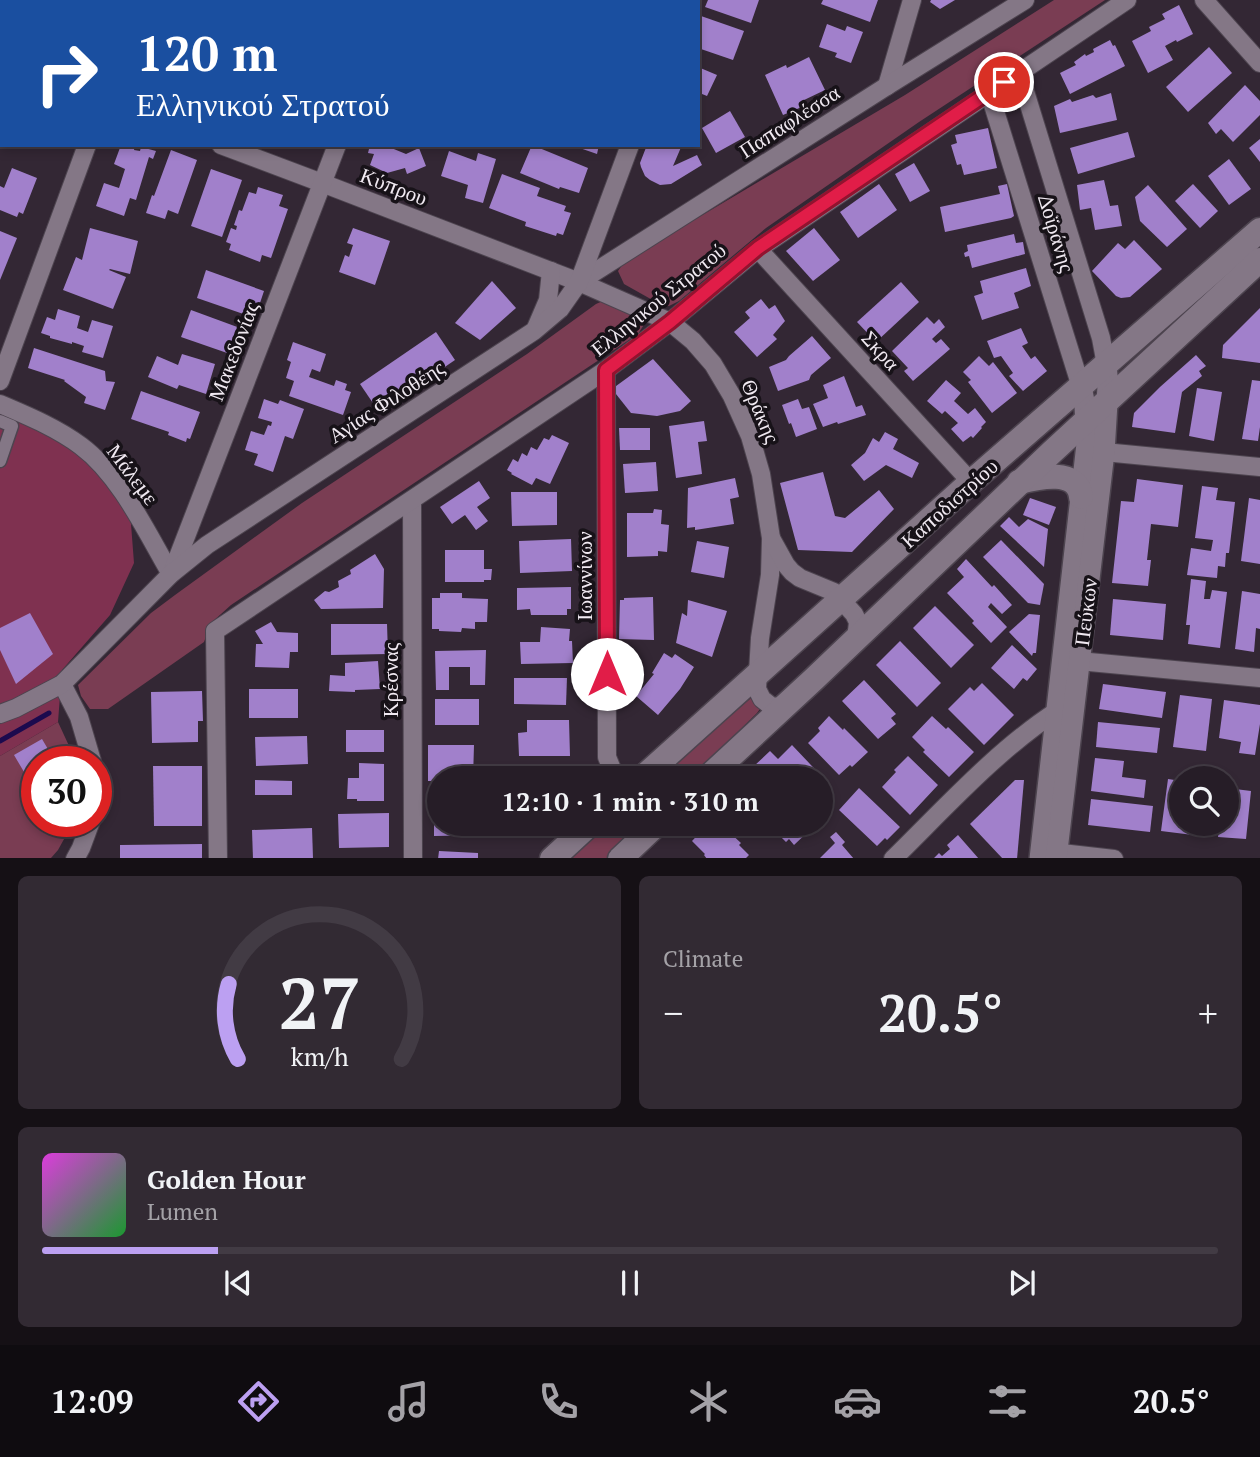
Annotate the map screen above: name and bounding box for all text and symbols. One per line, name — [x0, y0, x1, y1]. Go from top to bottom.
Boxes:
text: 120 m — [136, 20, 278, 85]
icon: right — [21, 28, 112, 119]
pin — [974, 52, 1034, 112]
icon: arrive — [985, 63, 1023, 101]
street label: Παπαφλέσσα — [733, 78, 845, 164]
text: Ελληνικού Στρατού — [136, 83, 390, 125]
street label: Κύπρου — [356, 160, 432, 212]
street label: Δοϊράνης — [1032, 191, 1082, 276]
street label: Ελληνικού Στρατού — [585, 236, 731, 362]
street label: Μακεδονίας — [201, 297, 265, 405]
street label: Σκρα — [856, 324, 906, 376]
street label: Αγίας Φιλοθέης — [323, 353, 450, 449]
street label: Θράκης — [735, 375, 787, 448]
street label: Μάλεμε — [101, 438, 165, 510]
street label: Καποδιστρίου — [895, 452, 1003, 554]
street label: Ιωαννίνων — [570, 531, 598, 621]
street label: Πεύκων — [1067, 576, 1103, 648]
position arrow — [570, 637, 644, 711]
street label: Κρέσνας — [376, 642, 404, 717]
speed limit sign: 30 — [21, 746, 112, 837]
map controls — [1169, 766, 1239, 836]
button: search — [1169, 766, 1239, 836]
text: 12:10 · 1 min · 310 m — [501, 784, 759, 818]
text: Climate — [663, 943, 743, 974]
text: 27 — [278, 953, 361, 1050]
text: 20.5° — [878, 978, 1003, 1047]
text: − — [663, 988, 683, 1038]
text: + — [1198, 988, 1218, 1038]
text: km/h — [291, 1039, 349, 1072]
text: Golden Hour — [147, 1162, 306, 1196]
text: Lumen — [147, 1196, 218, 1227]
icon: previous — [219, 1264, 257, 1302]
icon: pause — [611, 1264, 649, 1302]
icon: next — [1003, 1264, 1041, 1302]
icon: directions — [234, 1377, 283, 1426]
icon: music — [384, 1377, 433, 1426]
icon: phone — [534, 1377, 583, 1426]
icon: climate — [684, 1377, 733, 1426]
icon: car — [833, 1377, 882, 1426]
icon: filters — [983, 1377, 1032, 1426]
text: 12:09 — [50, 1380, 134, 1422]
text: 20.5° — [1133, 1380, 1210, 1422]

